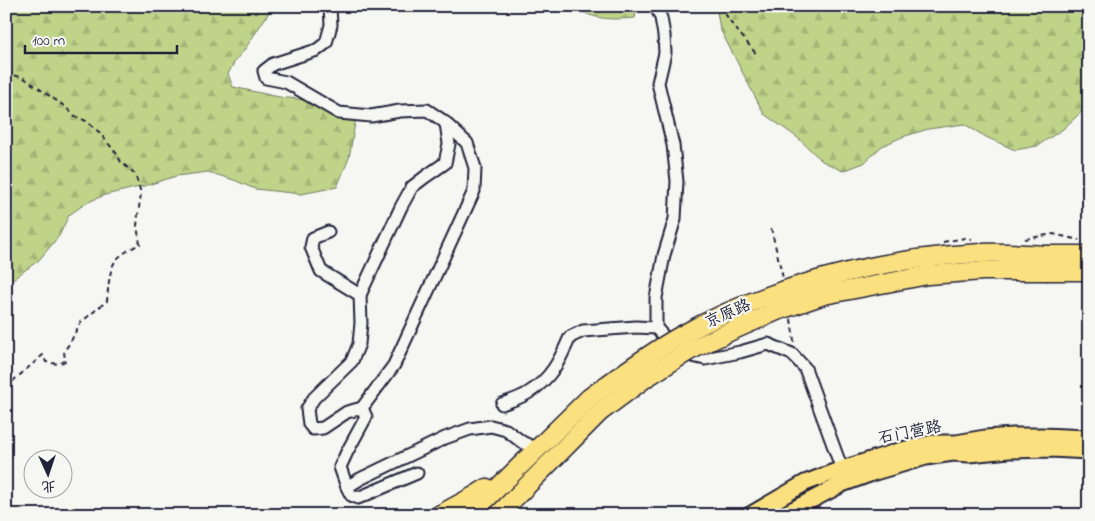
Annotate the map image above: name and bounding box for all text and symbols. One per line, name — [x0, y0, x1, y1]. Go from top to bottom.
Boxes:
scale bar — [25, 22, 178, 54]
text: 100 m — [32, 30, 65, 52]
street label: 京原路 — [701, 293, 755, 335]
street label: 石门营路 — [876, 415, 944, 451]
north arrow — [22, 448, 72, 498]
text: 北 — [41, 475, 56, 496]

